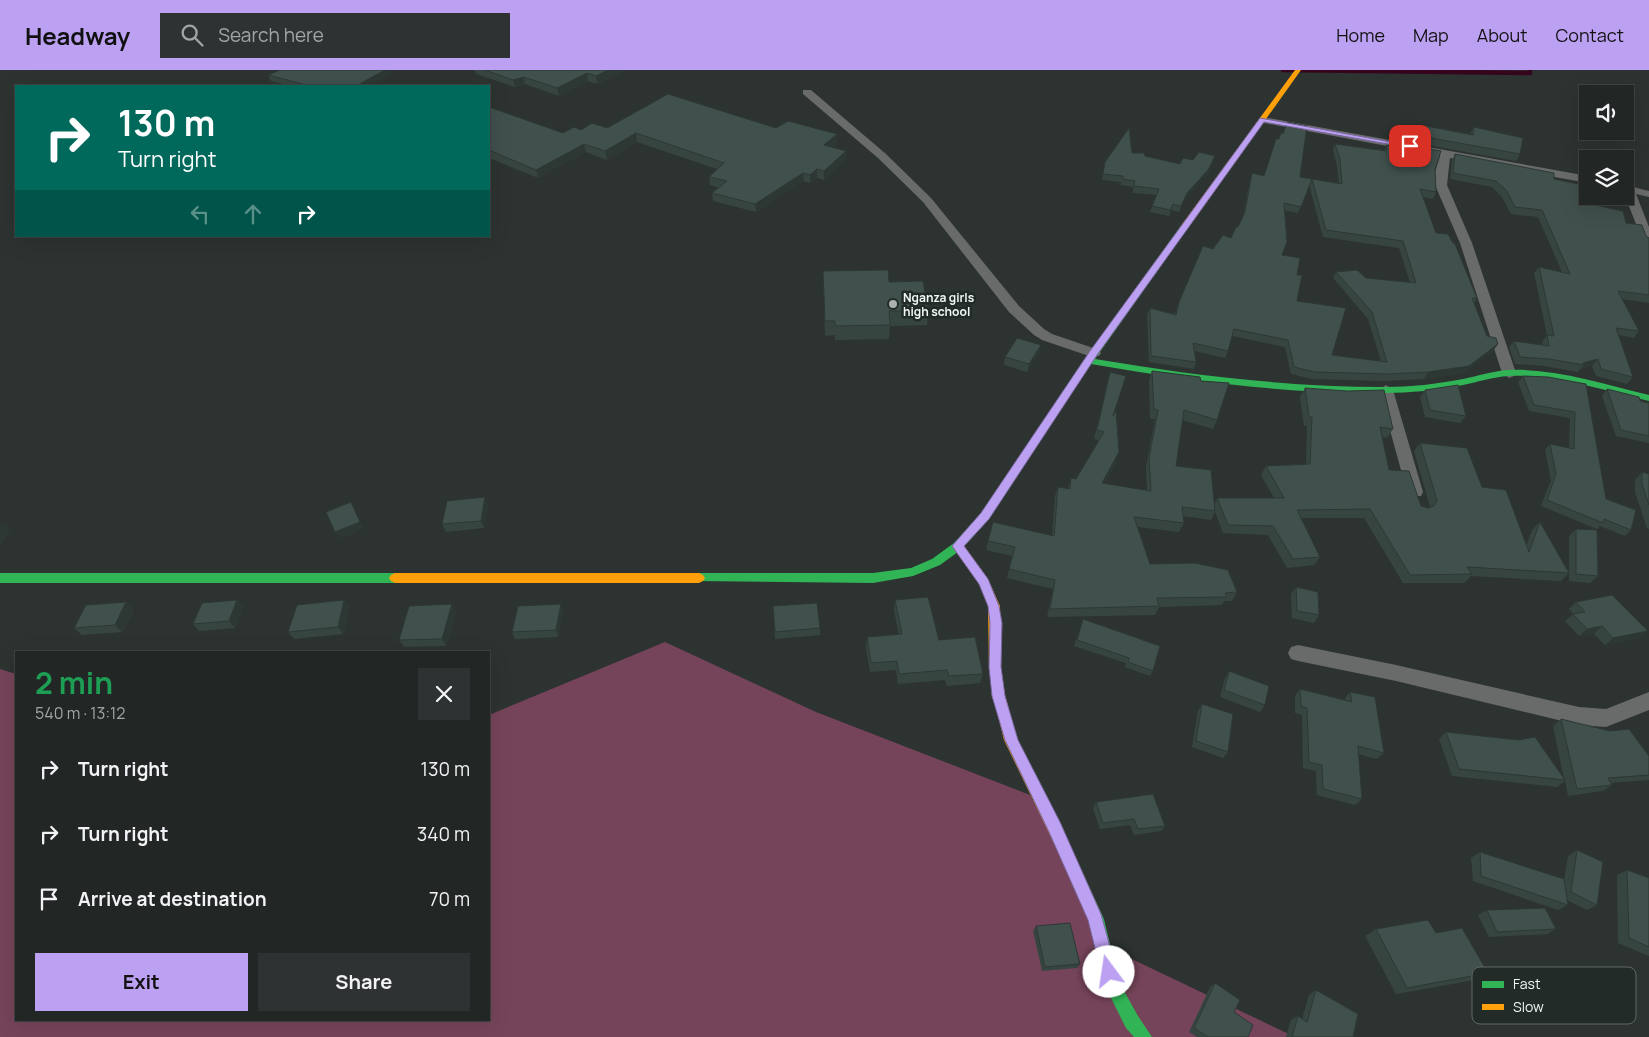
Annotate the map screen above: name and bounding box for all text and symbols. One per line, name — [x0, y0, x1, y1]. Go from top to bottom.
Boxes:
search box — [160, 13, 510, 58]
text: Headway — [25, 19, 130, 52]
icon: search — [178, 21, 206, 49]
text: Search here — [218, 22, 324, 48]
text: Home — [1336, 23, 1385, 47]
text: Map — [1413, 23, 1449, 47]
text: About — [1477, 23, 1527, 47]
text: Contact — [1555, 23, 1624, 47]
map controls — [1579, 85, 1634, 205]
button: sound — [1579, 85, 1634, 140]
text: 130 m — [118, 99, 215, 147]
icon: right — [35, 105, 100, 170]
pin — [1389, 125, 1431, 167]
icon: arrive — [1396, 132, 1424, 160]
text: Turn right — [118, 144, 216, 174]
button: layers — [1579, 150, 1634, 205]
icon: left — [186, 200, 214, 228]
icon: ahead — [239, 200, 267, 228]
icon: right — [292, 200, 320, 228]
place label: Nganza girls high school — [903, 289, 975, 320]
marker: Nganza girls high school — [887, 298, 899, 310]
text: 2 min — [35, 662, 113, 703]
button: close — [418, 668, 470, 720]
text: 540 m · 13:12 — [35, 702, 125, 724]
icon: right — [35, 755, 63, 783]
text: Turn right — [78, 756, 168, 782]
text: 130 m — [421, 756, 470, 782]
icon: right — [35, 820, 63, 848]
text: Turn right — [78, 821, 168, 847]
text: 340 m — [417, 821, 470, 847]
icon: arrive — [35, 885, 63, 913]
text: Arrive at destination — [78, 886, 267, 912]
text: 70 m — [429, 886, 470, 912]
position arrow — [1082, 945, 1134, 997]
button: Exit — [35, 953, 248, 1011]
button: Share — [258, 953, 470, 1011]
legend — [1472, 967, 1636, 1024]
text: Fast — [1513, 974, 1541, 993]
text: Slow — [1513, 997, 1544, 1016]

